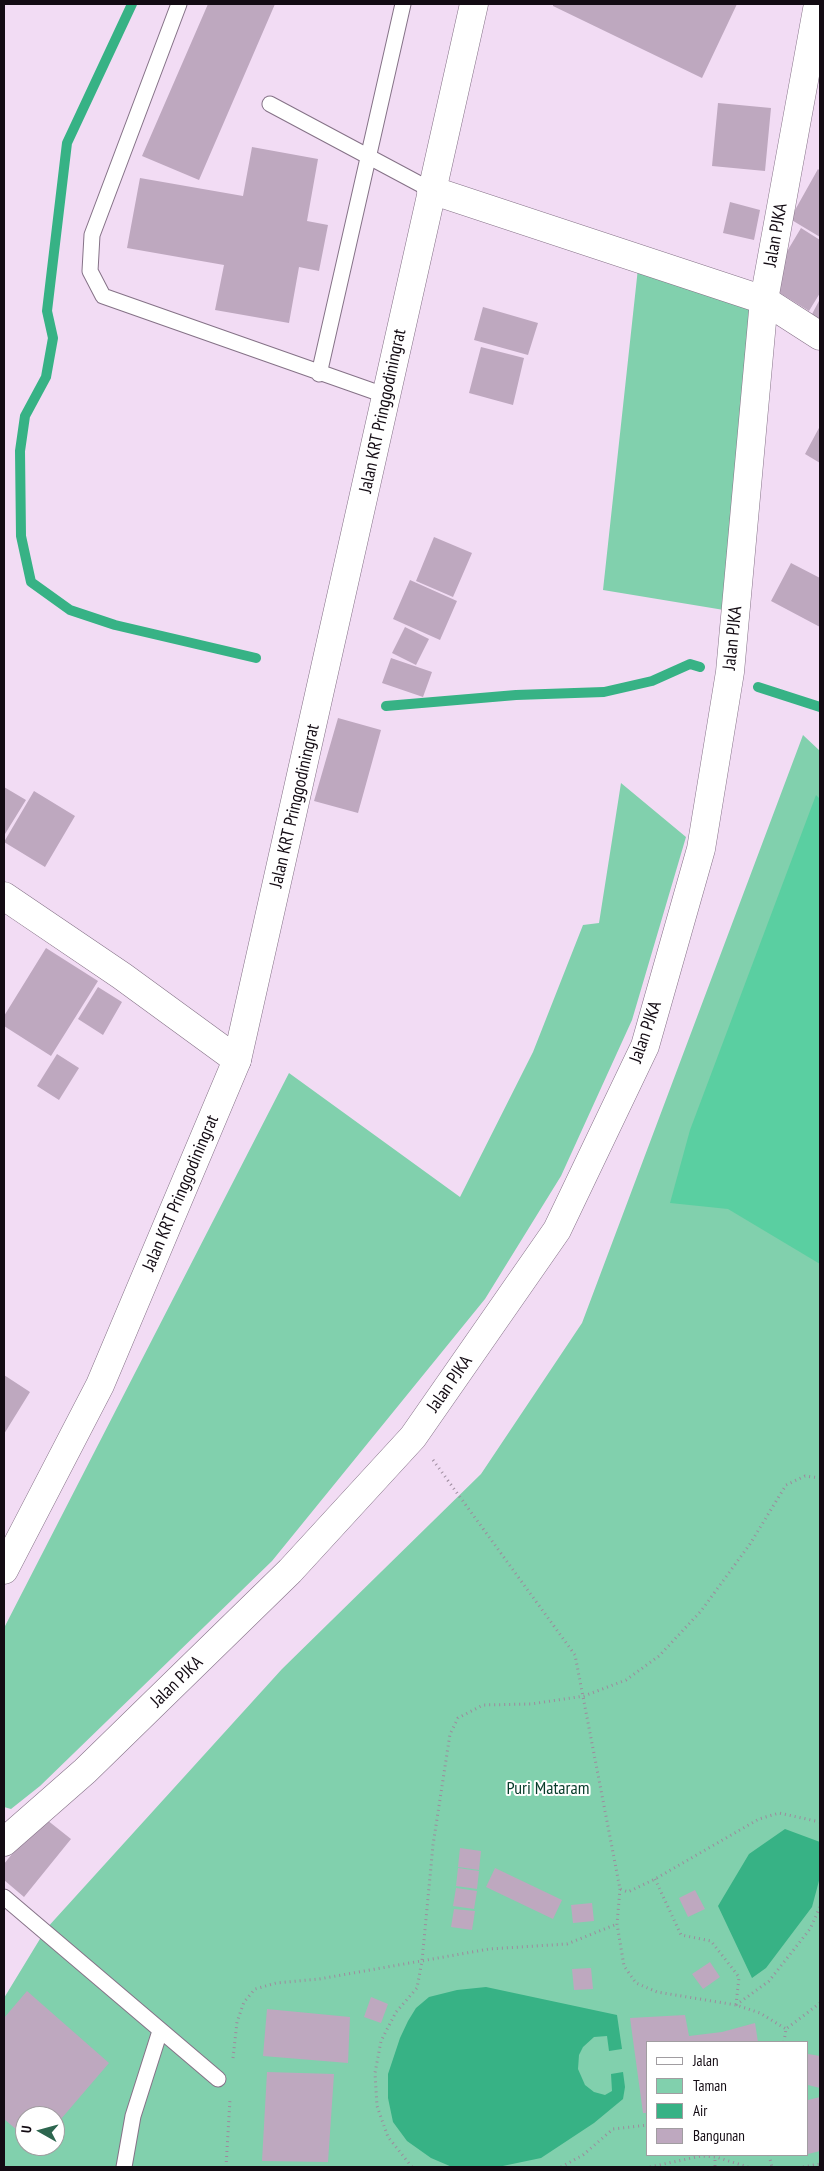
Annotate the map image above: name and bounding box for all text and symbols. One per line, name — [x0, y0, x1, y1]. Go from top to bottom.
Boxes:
street label: Jalan PJKA — [760, 202, 792, 268]
street label: Jalan KRT Pringgodiningrat — [355, 327, 411, 495]
street label: Jalan PJKA — [719, 605, 747, 671]
street label: Jalan KRT Pringgodiningrat — [266, 722, 324, 890]
street label: Jalan PJKA — [625, 998, 667, 1066]
street label: Jalan KRT Pringgodiningrat — [138, 1112, 224, 1274]
street label: Jalan PJKA — [423, 1352, 477, 1416]
street label: Jalan PJKA — [146, 1652, 208, 1712]
park label: Puri Mataram — [507, 1778, 589, 1800]
legend — [646, 2041, 809, 2156]
text: Jalan — [693, 2051, 719, 2070]
text: Taman — [693, 2076, 727, 2095]
text: Air — [693, 2101, 707, 2120]
north arrow — [15, 2106, 65, 2156]
text: U — [17, 2125, 35, 2134]
text: Bangunan — [693, 2126, 745, 2145]

